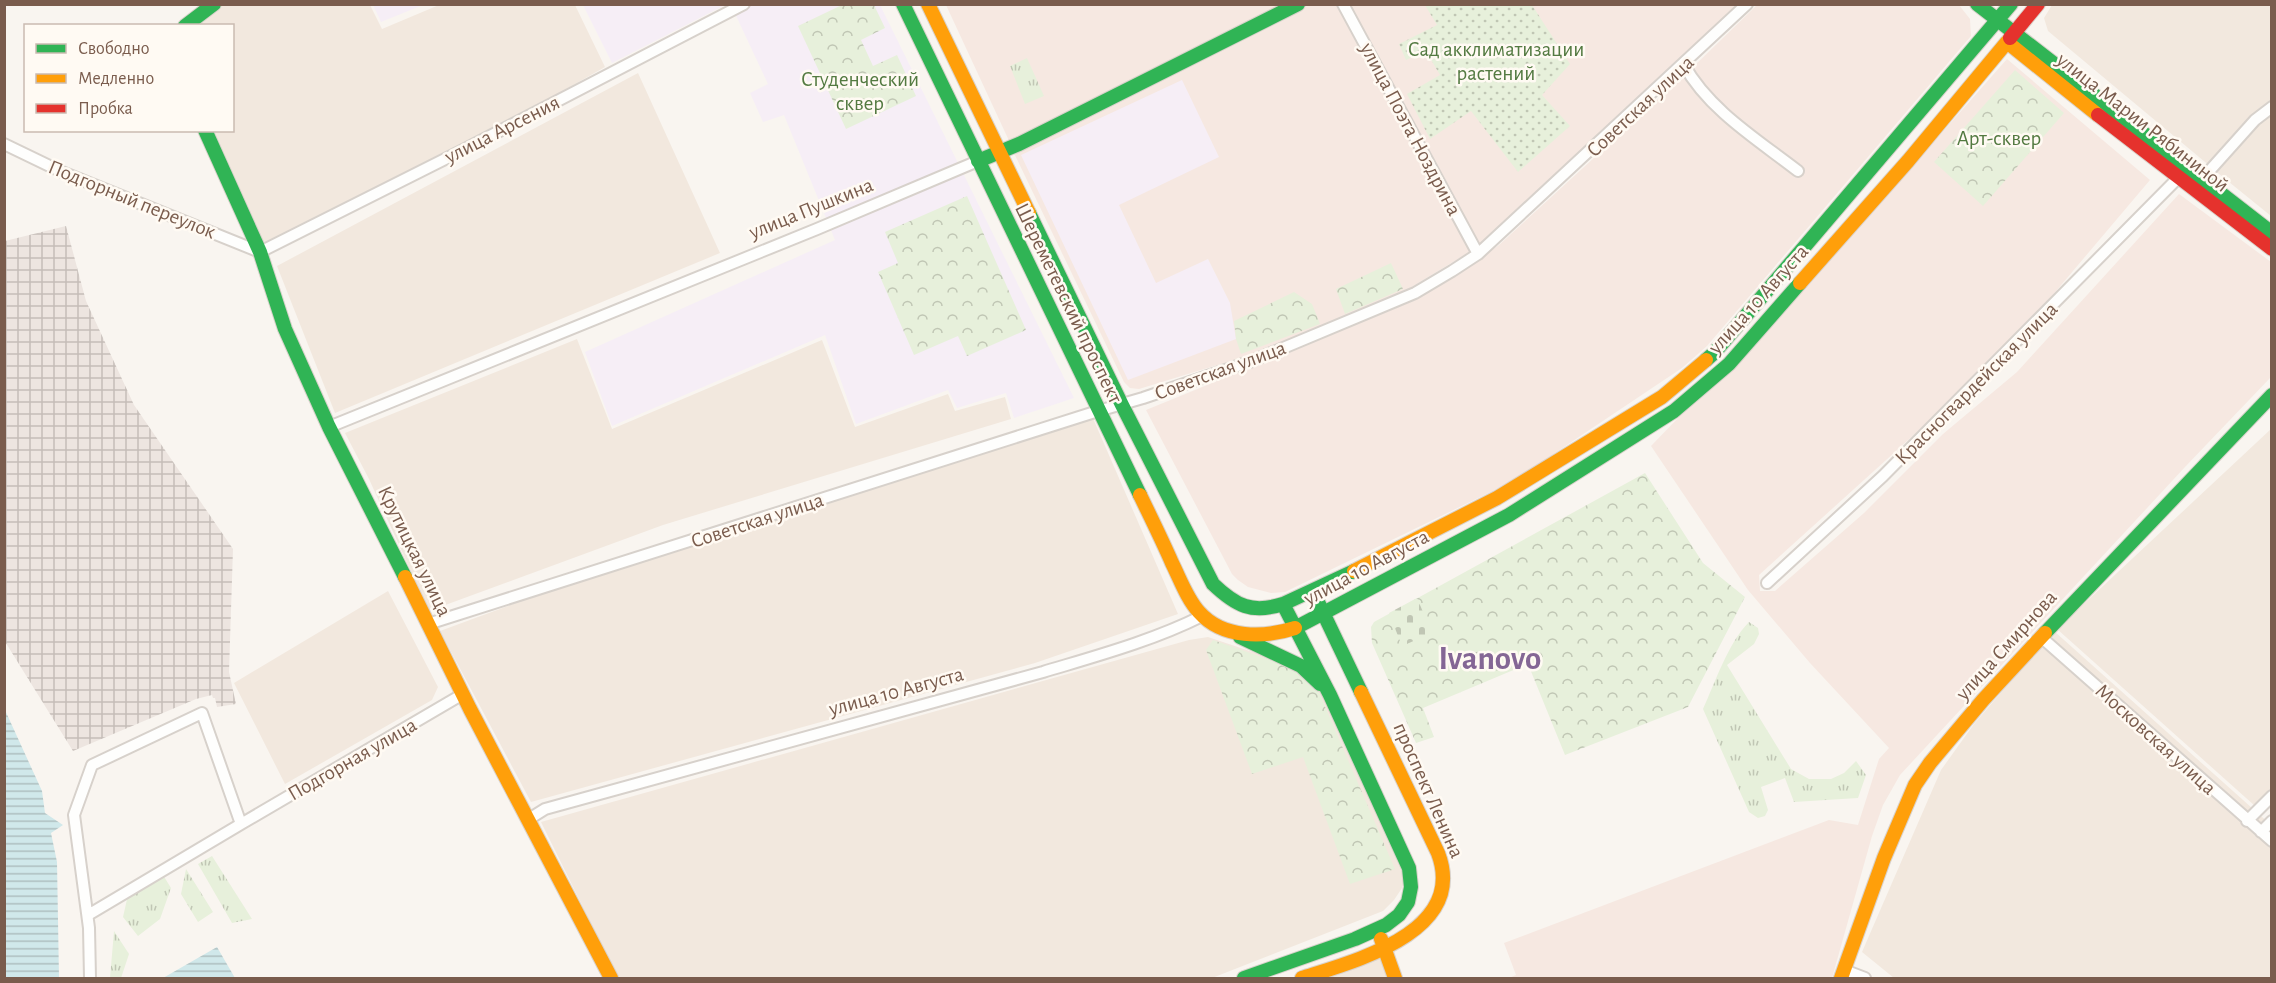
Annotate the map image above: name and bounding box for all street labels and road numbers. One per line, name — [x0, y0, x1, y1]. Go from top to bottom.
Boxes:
street label: улица Поэта Ноздрина — [1356, 38, 1465, 219]
street label: улица Марии Рябининой — [2052, 48, 2233, 196]
street label: Советская улица — [1583, 51, 1698, 161]
street label: улица Арсения — [440, 92, 563, 168]
street label: Подгорный переулок — [45, 156, 219, 243]
street label: улица Пушкина — [745, 174, 877, 243]
street label: Шереметевский проспект — [1011, 200, 1126, 407]
street label: улица 10 Августа — [1704, 241, 1813, 359]
street label: Красногвардейская улица — [1891, 298, 2062, 469]
street label: Советская улица — [1152, 337, 1289, 404]
street label: Крутицкая улица — [374, 482, 455, 620]
street label: Советская улица — [688, 489, 827, 552]
street label: улица 10 Августа — [1299, 525, 1433, 610]
street label: улица Смирнова — [1951, 586, 2061, 705]
street label: улица 10 Августа — [826, 663, 966, 720]
street label: Московская улица — [2091, 680, 2220, 799]
street label: Подгорная улица — [284, 714, 421, 805]
street label: проспект Ленина — [1389, 719, 1468, 861]

